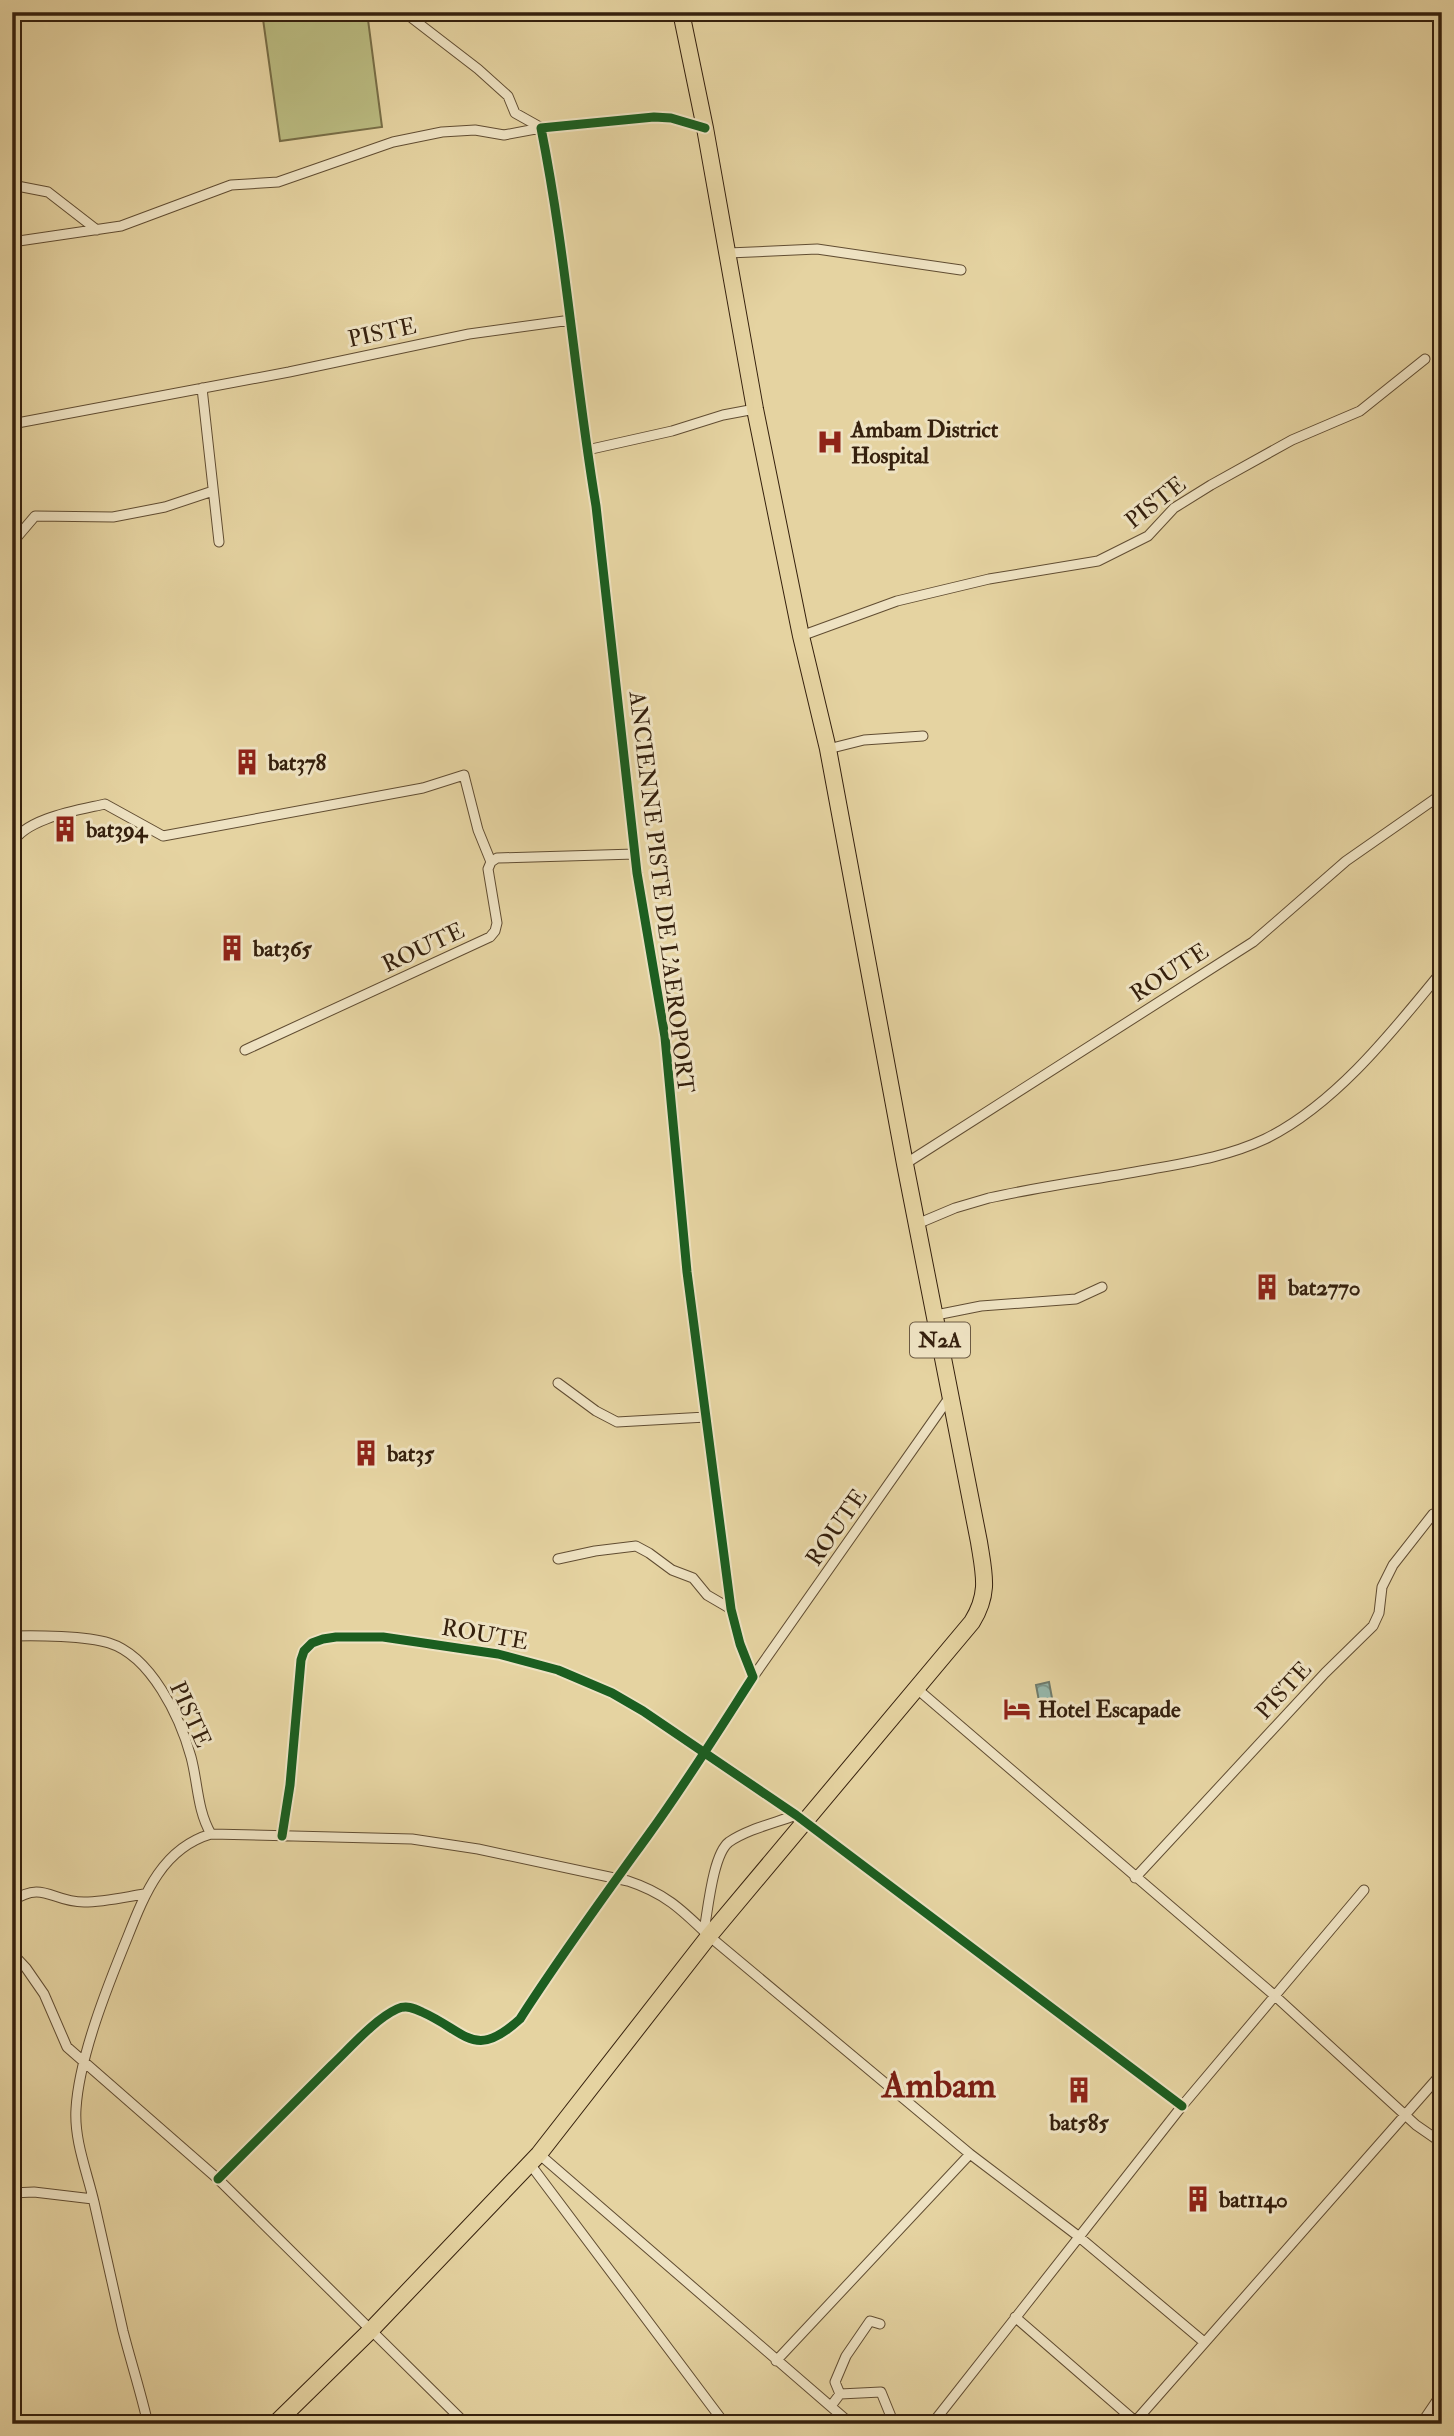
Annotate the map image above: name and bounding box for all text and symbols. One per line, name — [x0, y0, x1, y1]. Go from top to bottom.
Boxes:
street label: PISTE — [345, 311, 419, 354]
place label: Ambam District Hospital — [850, 415, 999, 471]
hospital icon: Ambam District Hospital — [815, 427, 845, 457]
street label: PISTE — [1119, 470, 1191, 535]
street label: ANCIENNE PISTE DE L'AEROPORT — [622, 689, 701, 1095]
building icon: bat378 — [232, 747, 262, 777]
place label: bat378 — [267, 748, 327, 777]
building icon: bat394 — [50, 814, 80, 844]
place label: bat394 — [85, 815, 149, 844]
street label: ROUTE — [377, 916, 469, 979]
building icon: bat365 — [217, 933, 247, 963]
place label: bat365 — [252, 934, 313, 963]
street label: ROUTE — [1125, 936, 1214, 1008]
building icon: bat2770 — [1252, 1272, 1282, 1302]
place label: bat2770 — [1287, 1273, 1361, 1302]
road number: N2A — [910, 1322, 970, 1358]
building icon: bat35 — [351, 1438, 381, 1468]
place label: bat35 — [386, 1439, 435, 1468]
street label: ROUTE — [799, 1483, 873, 1571]
street label: ROUTE — [439, 1613, 531, 1656]
street label: PISTE — [1249, 1655, 1318, 1726]
street label: PISTE — [163, 1677, 218, 1752]
hotel icon: Hotel Escapade — [1002, 1694, 1032, 1724]
place label: Hotel Escapade — [1038, 1695, 1181, 1725]
district label: Ambam — [880, 2062, 996, 2109]
building icon: bat585 — [1064, 2075, 1094, 2105]
place label: bat585 — [1048, 2108, 1109, 2137]
building icon: bat1140 — [1183, 2184, 1213, 2214]
place label: bat1140 — [1218, 2185, 1288, 2214]

